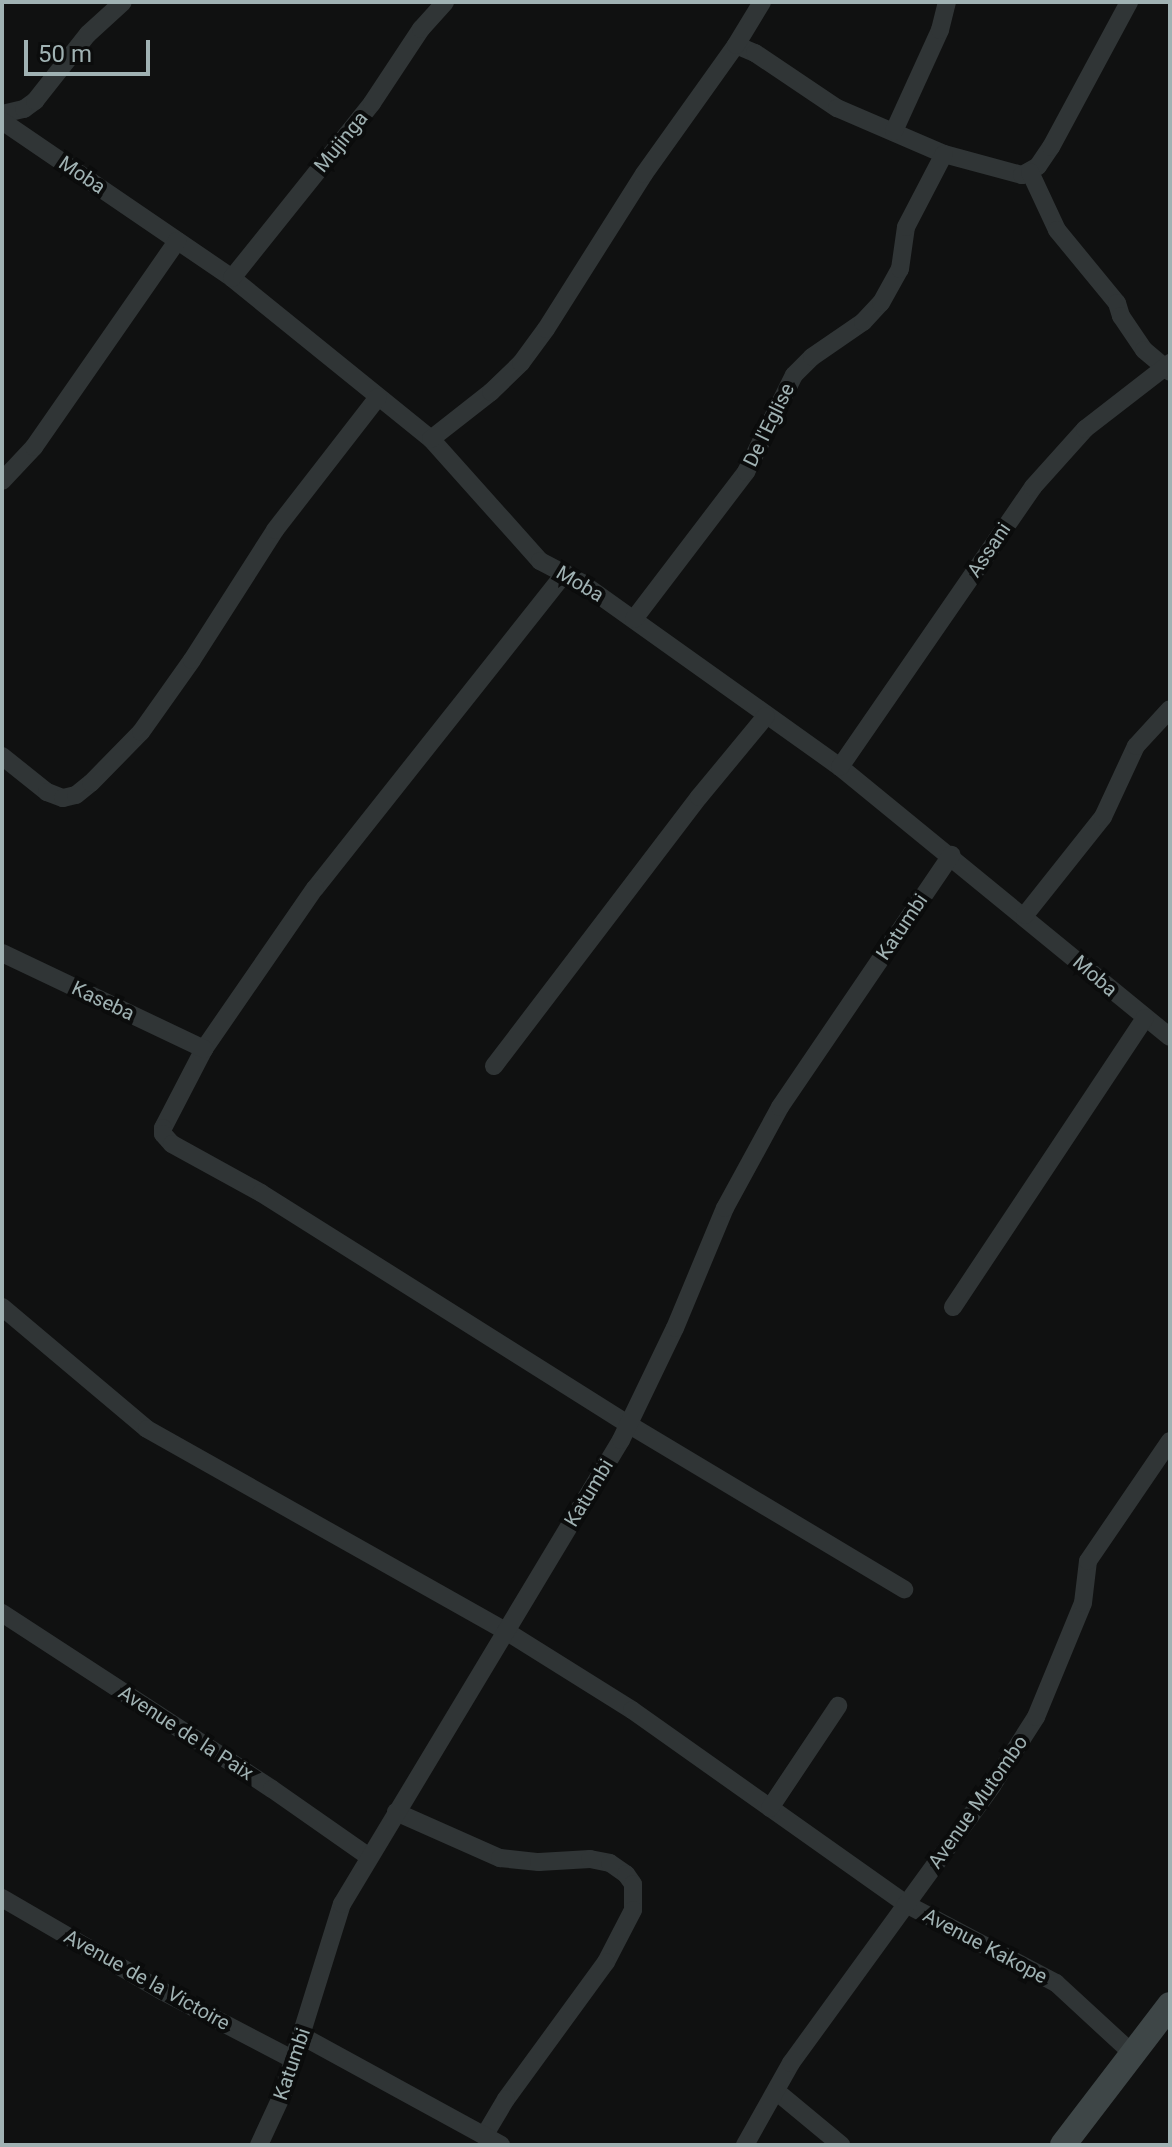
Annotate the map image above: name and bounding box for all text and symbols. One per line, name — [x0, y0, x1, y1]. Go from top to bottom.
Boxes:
scale bar — [28, 24, 154, 74]
text: 50 m — [38, 40, 92, 68]
street label: Mujinga — [309, 107, 373, 177]
street label: Moba — [54, 151, 110, 199]
street label: De l'Eglise — [738, 379, 800, 471]
street label: Assani — [962, 518, 1016, 582]
street label: Moba — [552, 561, 608, 607]
street label: Katumbi — [871, 889, 933, 965]
street label: Moba — [1068, 950, 1122, 1002]
street label: Kaseba — [68, 976, 138, 1026]
street label: Katumbi — [559, 1455, 619, 1531]
street label: Avenue de la Paix — [114, 1680, 258, 1786]
street label: Avenue Mutombo — [923, 1731, 1033, 1873]
street label: Avenue Kakope — [919, 1903, 1051, 1989]
street label: Avenue de la Victoire — [60, 1924, 234, 2036]
street label: Katumbi — [269, 2025, 315, 2103]

